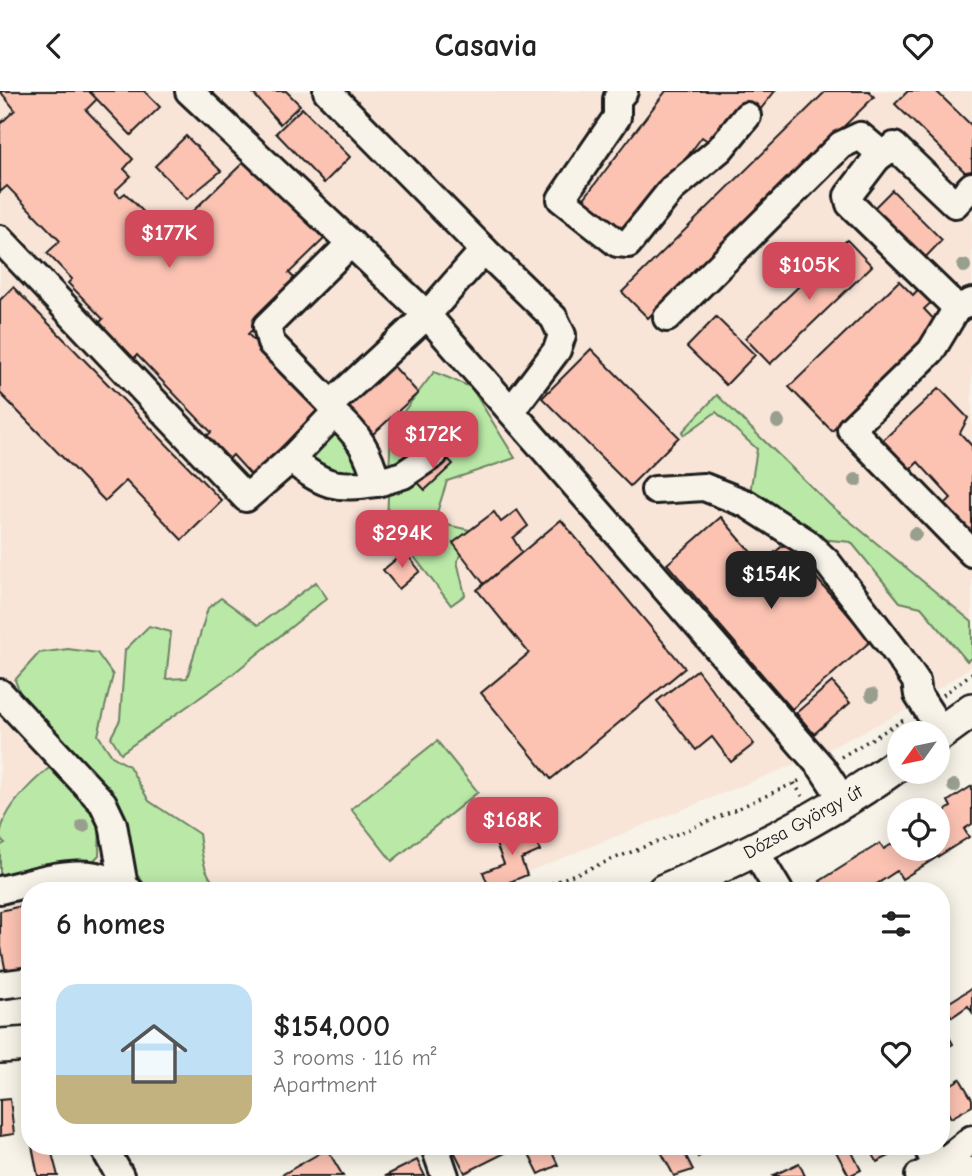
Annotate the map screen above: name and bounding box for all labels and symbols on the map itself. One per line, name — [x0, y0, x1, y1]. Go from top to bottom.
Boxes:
pin: $177K — [120, 211, 218, 270]
pin: $105K — [760, 243, 858, 302]
pin: $172K — [384, 411, 482, 471]
pin: $294K — [353, 511, 451, 570]
pin: $154K — [722, 552, 820, 611]
north arrow — [887, 721, 950, 784]
street label: Dózsa György út — [740, 780, 867, 864]
pin: $168K — [463, 797, 561, 857]

